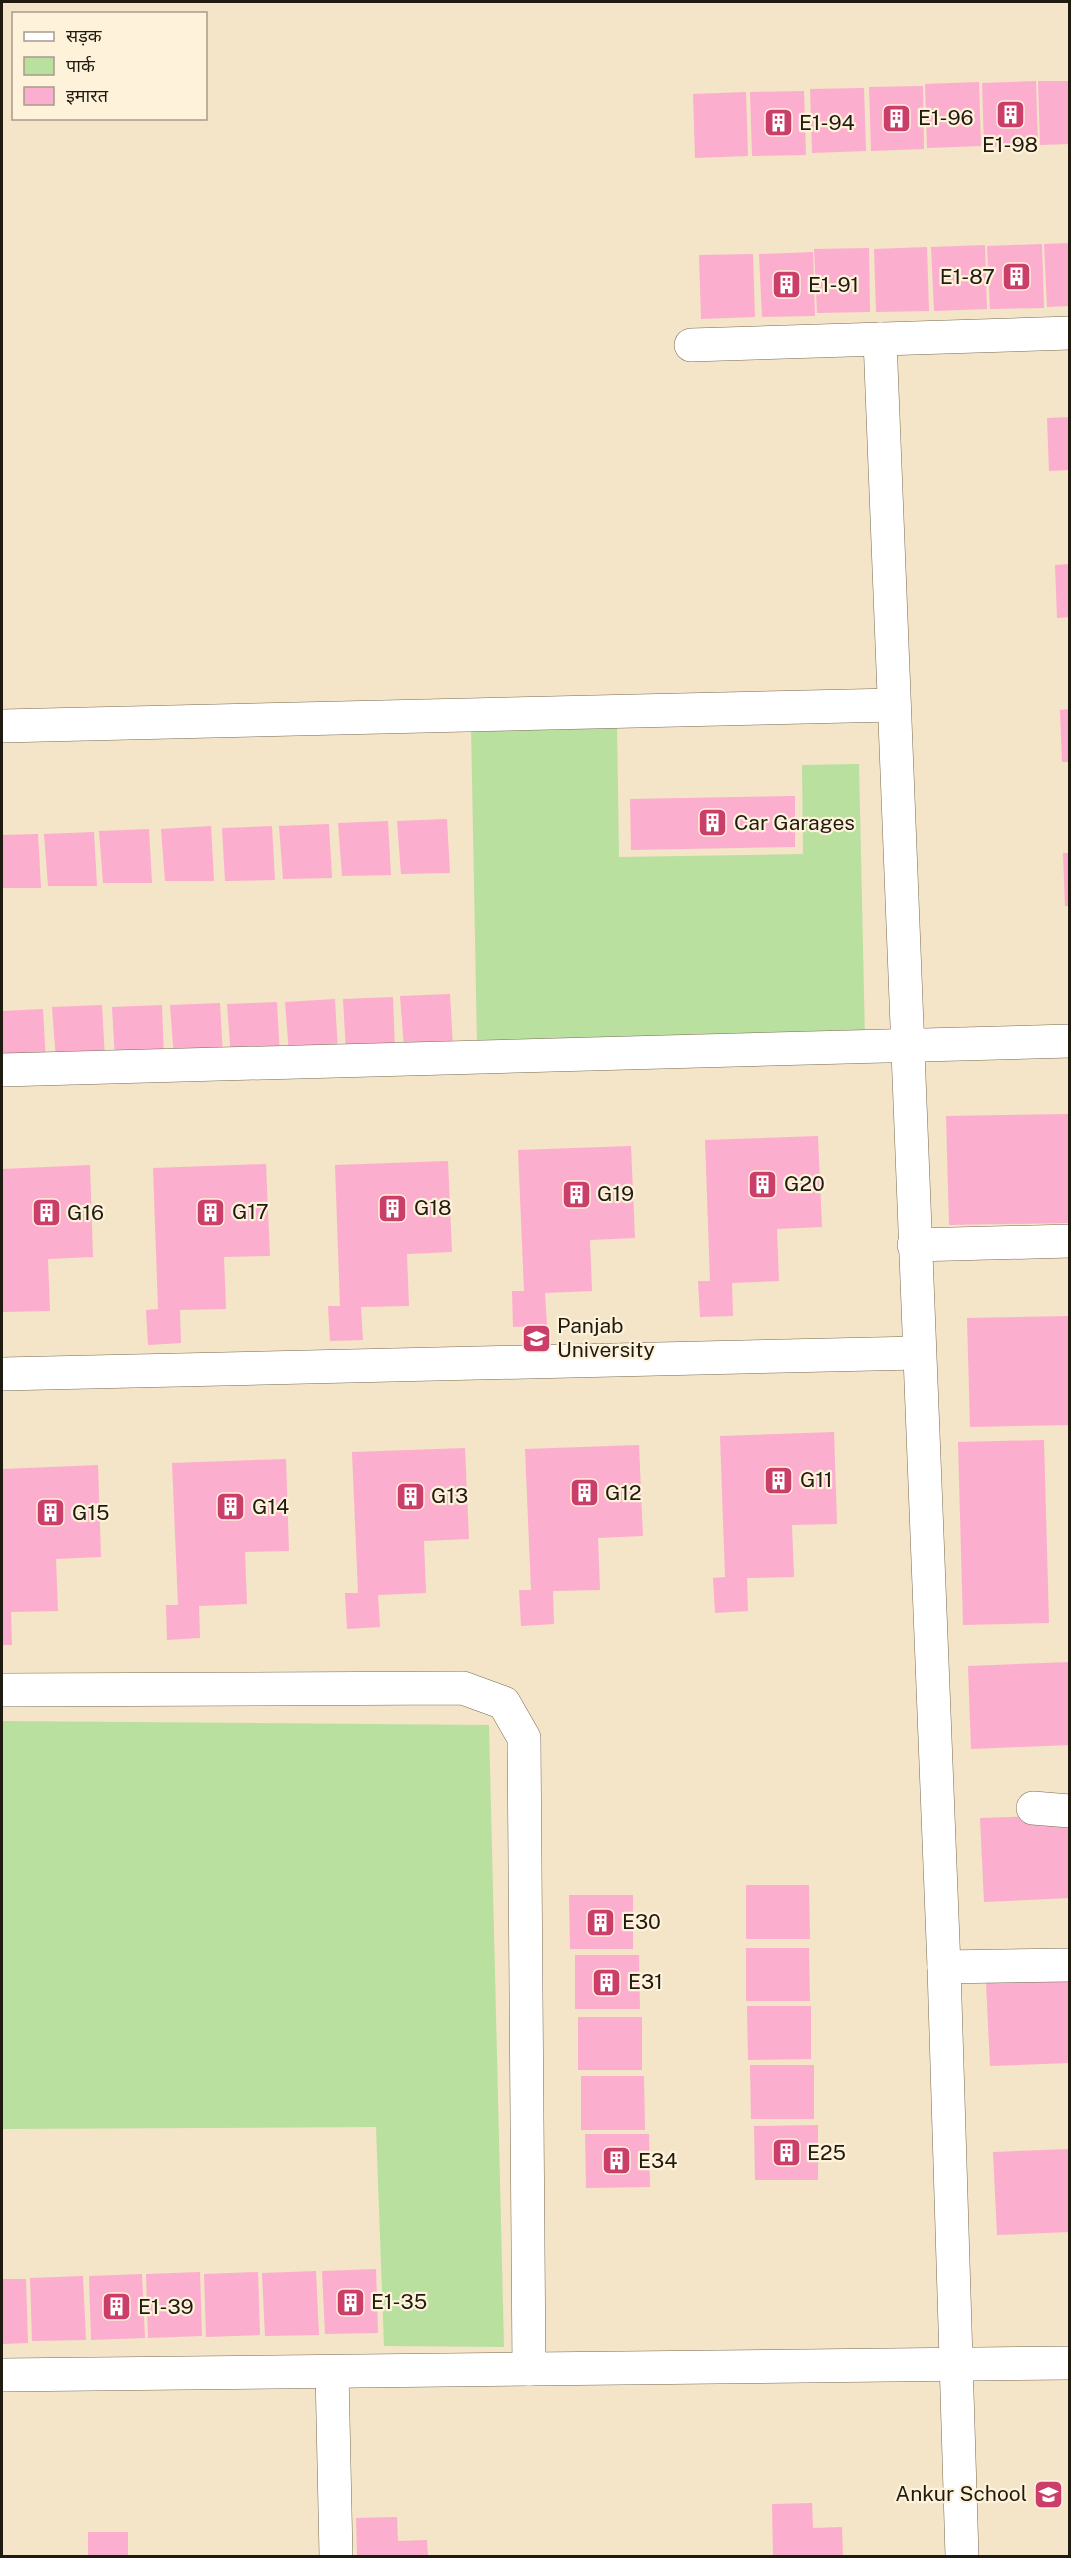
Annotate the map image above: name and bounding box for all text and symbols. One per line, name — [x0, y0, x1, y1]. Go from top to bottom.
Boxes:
legend — [12, 12, 207, 120]
text: सड़क — [66, 25, 103, 46]
text: पार्क — [66, 55, 96, 76]
text: इमारत — [66, 85, 109, 106]
building icon: E1-98 — [994, 98, 1026, 130]
building icon: E1-96 — [881, 102, 913, 134]
place label: E1-96 — [918, 105, 974, 130]
building icon: E1-94 — [762, 107, 794, 139]
place label: E1-94 — [799, 110, 855, 135]
place label: E1-98 — [982, 132, 1038, 157]
building icon: E1-87 — [1000, 261, 1032, 293]
place label: E1-87 — [940, 264, 995, 289]
building icon: E1-91 — [771, 269, 803, 301]
place label: E1-91 — [808, 272, 859, 297]
building icon: Car Garages — [697, 807, 729, 839]
place label: Car Garages — [734, 810, 855, 835]
building icon: G20 — [747, 1168, 779, 1200]
place label: G20 — [784, 1171, 825, 1196]
building icon: G19 — [560, 1178, 592, 1210]
place label: G19 — [597, 1181, 634, 1206]
building icon: G18 — [377, 1192, 409, 1224]
place label: G18 — [414, 1195, 452, 1220]
building icon: G17 — [195, 1196, 227, 1228]
building icon: G16 — [30, 1197, 62, 1229]
place label: G17 — [232, 1199, 269, 1224]
place label: G16 — [67, 1200, 104, 1225]
place label: Panjab University — [557, 1313, 655, 1362]
school or university icon: Panjab University — [520, 1322, 552, 1354]
building icon: G11 — [763, 1464, 795, 1496]
place label: G11 — [800, 1467, 833, 1492]
building icon: G12 — [568, 1477, 600, 1509]
building icon: G13 — [394, 1480, 426, 1512]
place label: G12 — [605, 1480, 641, 1505]
place label: G13 — [431, 1483, 468, 1508]
building icon: G14 — [215, 1491, 247, 1523]
place label: G14 — [252, 1494, 289, 1519]
building icon: G15 — [35, 1497, 67, 1529]
place label: G15 — [72, 1500, 109, 1525]
building icon: E30 — [585, 1906, 617, 1938]
place label: E30 — [622, 1909, 661, 1934]
building icon: E31 — [591, 1966, 623, 1998]
place label: E31 — [628, 1969, 663, 1994]
building icon: E25 — [770, 2137, 802, 2169]
place label: E25 — [807, 2140, 846, 2165]
building icon: E34 — [601, 2145, 633, 2177]
place label: E34 — [638, 2148, 677, 2173]
building icon: E1-35 — [334, 2286, 366, 2318]
place label: E1-35 — [371, 2289, 427, 2314]
building icon: E1-39 — [101, 2291, 133, 2323]
place label: E1-39 — [138, 2294, 194, 2319]
school or university icon: Ankur School — [1032, 2478, 1064, 2510]
place label: Ankur School — [895, 2481, 1027, 2506]

